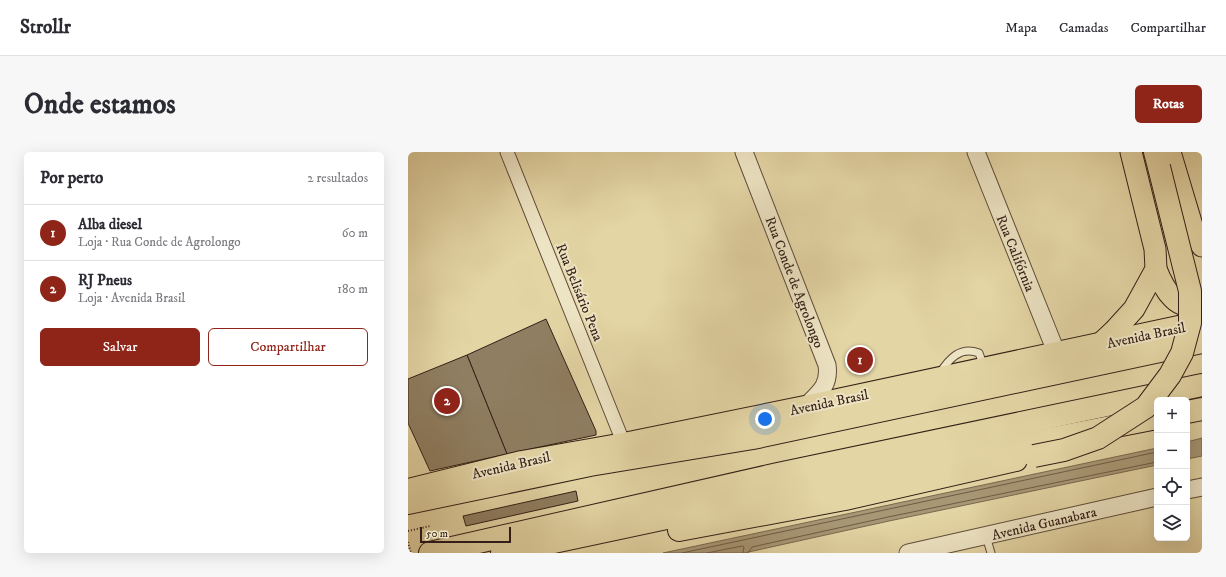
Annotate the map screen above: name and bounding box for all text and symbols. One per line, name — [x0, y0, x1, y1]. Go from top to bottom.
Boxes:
text: Strollr — [20, 16, 71, 39]
text: Mapa — [1005, 19, 1037, 37]
text: Camadas — [1059, 19, 1108, 37]
text: Compartilhar — [1130, 19, 1206, 37]
button: Rotas — [1135, 85, 1202, 123]
text: Onde estamos — [24, 87, 176, 122]
text: Por perto — [40, 167, 103, 189]
text: 2 resultados — [307, 170, 368, 186]
street label: Rua Califórnia — [991, 212, 1039, 294]
street label: Rua Conde de Agrolongo — [761, 214, 828, 351]
text: Alba diesel — [78, 215, 142, 234]
text: 1 — [51, 225, 55, 241]
text: 60 m — [342, 225, 368, 241]
text: Loja · Rua Conde de Agrolongo — [78, 234, 241, 250]
street label: Rua Belisário Pena — [551, 241, 607, 344]
text: RJ Pneus — [78, 271, 132, 290]
text: 2 — [50, 281, 56, 297]
text: 180 m — [337, 281, 368, 297]
text: Loja · Avenida Brasil — [78, 290, 185, 306]
street label: Avenida Brasil — [1105, 319, 1188, 353]
button: Salvar — [40, 328, 200, 366]
button: Compartilhar — [208, 328, 368, 366]
pin: 1 — [847, 345, 873, 375]
pin: 2 — [434, 386, 460, 416]
street label: Avenida Brasil — [788, 386, 871, 420]
map controls — [1154, 397, 1190, 541]
button: + — [1154, 397, 1190, 433]
your location — [755, 409, 775, 429]
button: − — [1154, 433, 1190, 469]
street label: Avenida Brasil — [470, 448, 553, 484]
button: locate — [1154, 469, 1190, 505]
street label: Avenida Guanabara — [990, 503, 1098, 545]
button: layers — [1154, 505, 1190, 541]
scale bar — [420, 525, 511, 544]
text: 50 m — [426, 527, 448, 541]

